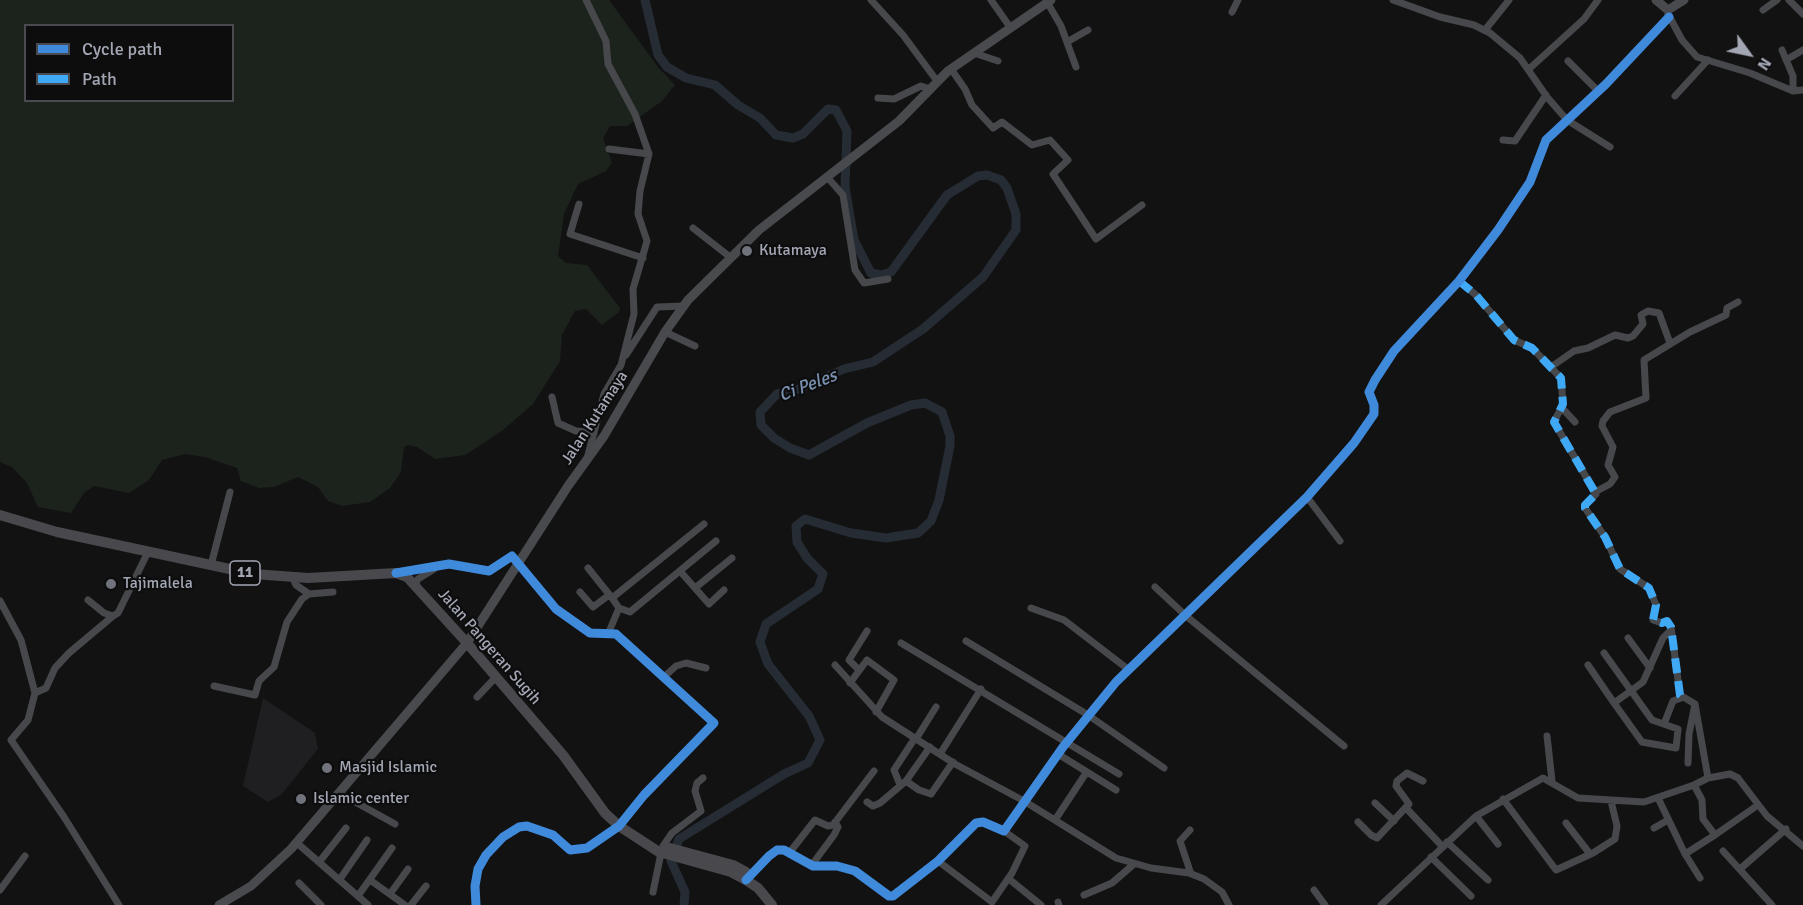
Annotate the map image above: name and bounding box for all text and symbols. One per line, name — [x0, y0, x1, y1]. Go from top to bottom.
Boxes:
legend — [24, 24, 234, 102]
north arrow — [1719, 24, 1779, 84]
text: Cycle path — [82, 38, 162, 60]
text: N — [1753, 54, 1776, 74]
text: Path — [82, 68, 117, 90]
place label: Kutamaya — [759, 241, 827, 261]
marker: Kutamaya — [740, 244, 754, 258]
water label: Ci Peles — [776, 365, 840, 407]
street label: Jalan Kutamaya — [558, 368, 632, 468]
road number: 11 — [230, 561, 260, 585]
place label: Tajimalela — [123, 574, 193, 594]
marker: Tajimalela — [104, 577, 118, 591]
street label: Jalan Pangeran Sugih — [433, 585, 545, 709]
place label: Masjid Islamic — [339, 758, 437, 778]
marker: Masjid Islamic — [320, 761, 334, 775]
place label: Islamic center — [313, 789, 409, 809]
marker: Islamic center — [294, 792, 308, 806]

